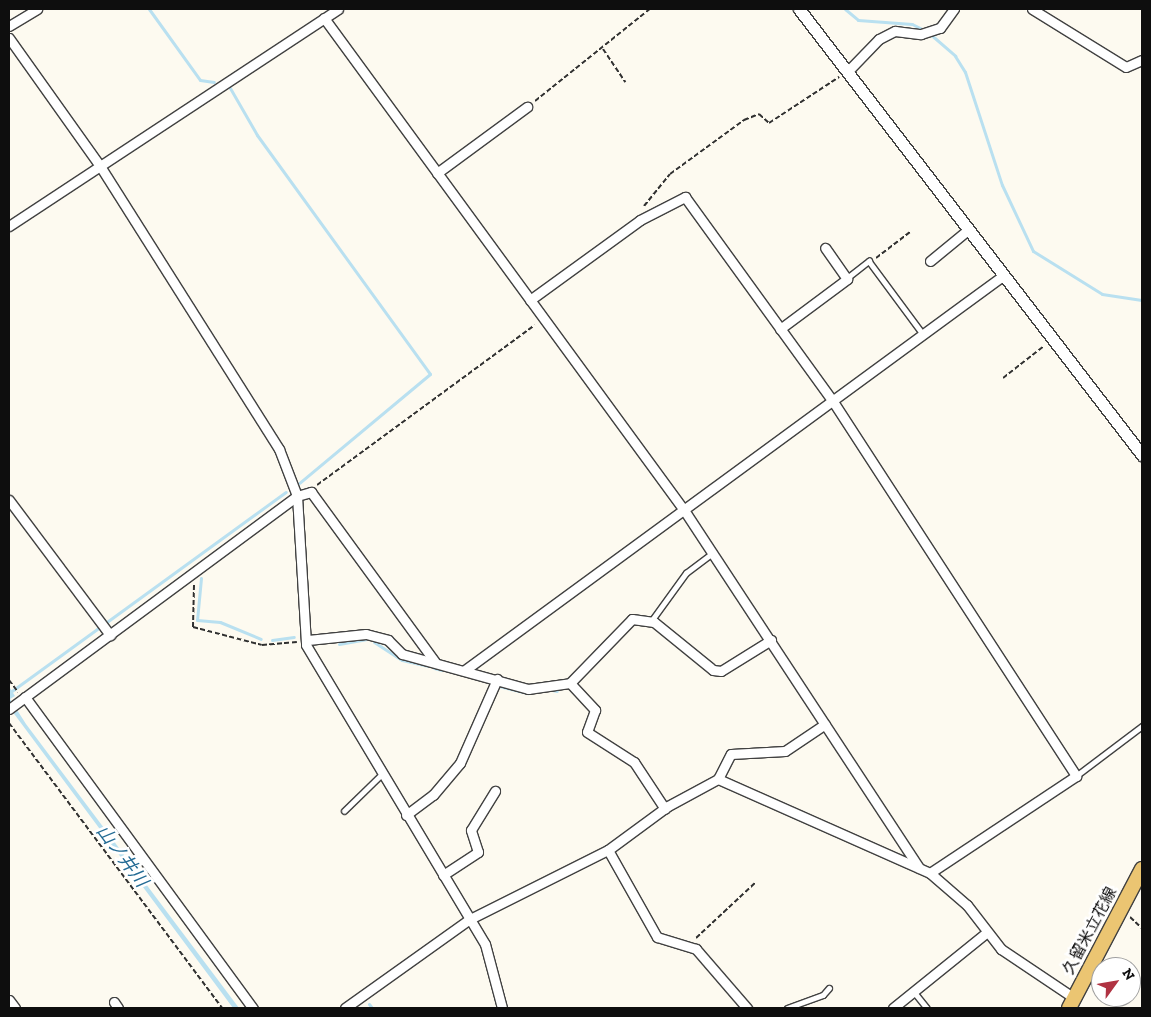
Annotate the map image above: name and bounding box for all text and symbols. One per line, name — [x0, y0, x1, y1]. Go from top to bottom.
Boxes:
water label: 山ノ井川 — [92, 821, 152, 891]
street label: 久留米立花線 — [1059, 884, 1121, 978]
north arrow — [1091, 957, 1141, 1007]
text: N — [1118, 965, 1138, 983]

